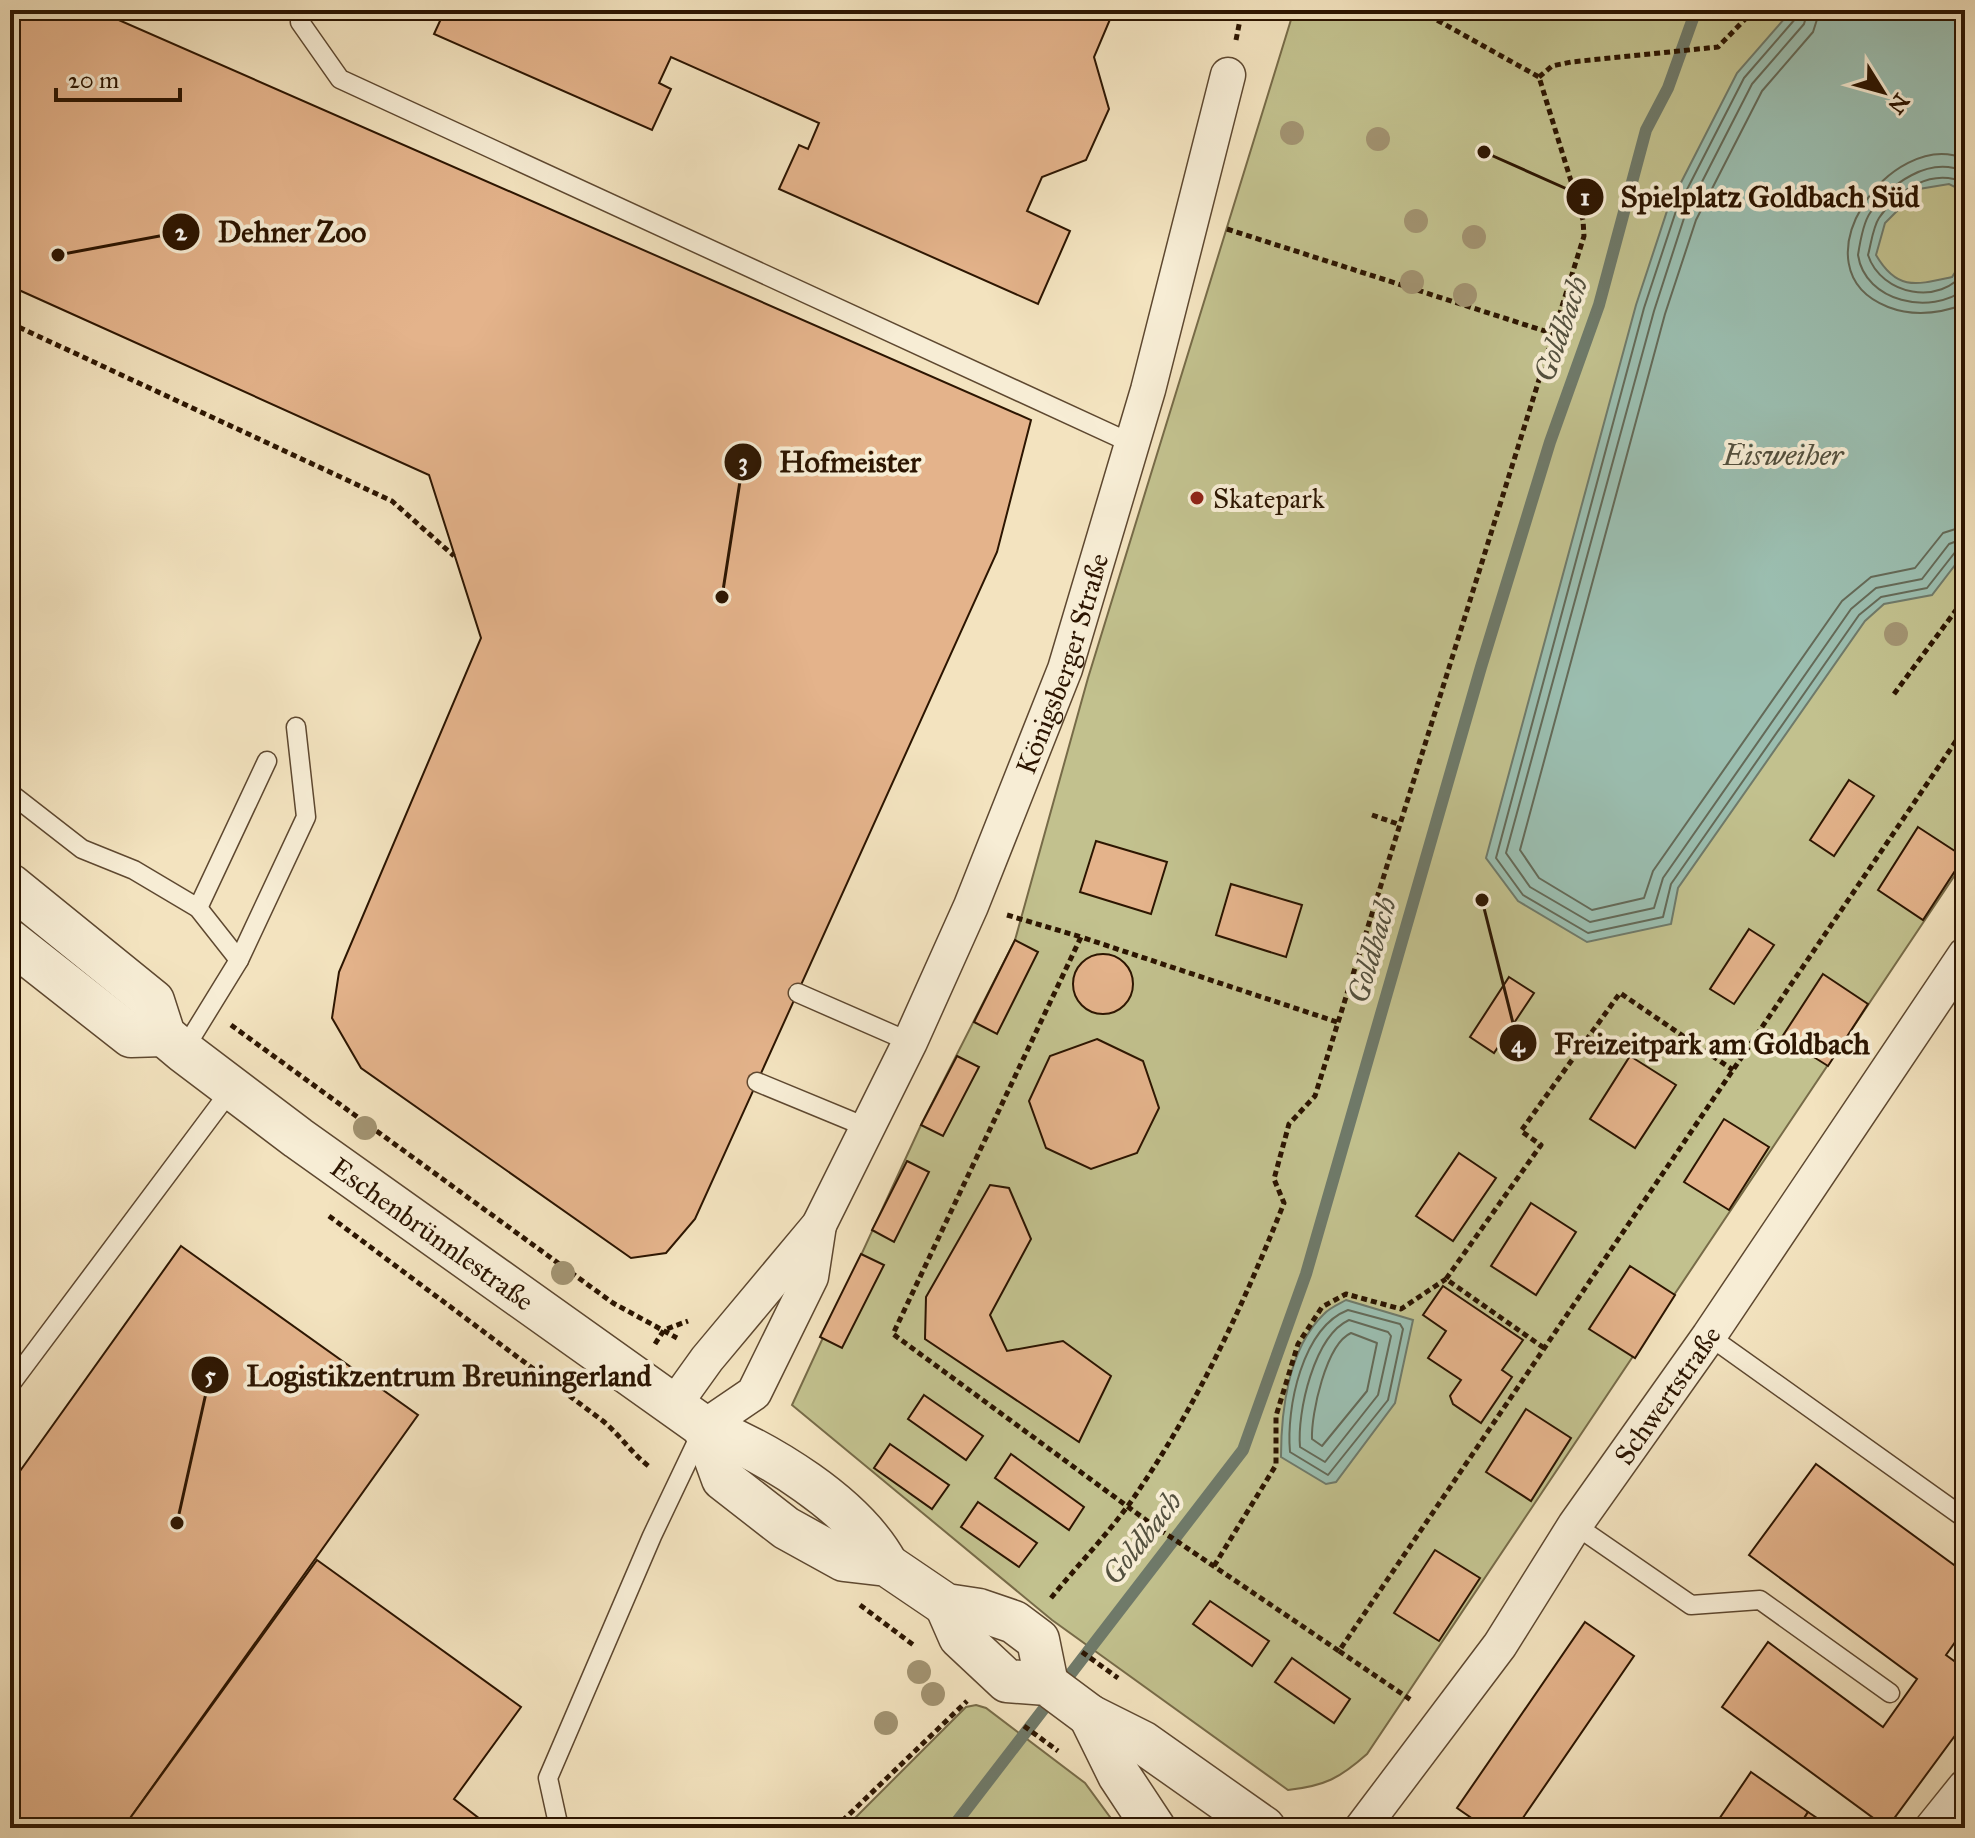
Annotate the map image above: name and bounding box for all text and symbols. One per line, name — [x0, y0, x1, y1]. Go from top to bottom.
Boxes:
scale bar — [56, 52, 180, 102]
north arrow — [1843, 52, 1923, 132]
text: 20 m — [68, 65, 119, 95]
text: N — [1882, 88, 1915, 120]
callout: Spielplatz Goldbach Süd — [1565, 170, 1936, 224]
text: Spielplatz Goldbach Süd — [1620, 179, 1921, 215]
text: 1 — [1580, 182, 1590, 212]
callout: Dehner Zoo — [161, 205, 382, 259]
text: Dehner Zoo — [218, 214, 366, 250]
text: 2 — [175, 217, 188, 247]
water label: Goldbach — [1526, 271, 1596, 386]
callout: Hofmeister — [723, 435, 938, 489]
water label: Eisweiher — [1722, 437, 1845, 473]
text: Hofmeister — [779, 444, 922, 480]
text: 3 — [738, 447, 748, 477]
place label: Skatepark — [1213, 481, 1325, 516]
marker: Skatepark — [1188, 489, 1206, 507]
street label: Königsberger Straße — [1008, 549, 1116, 779]
water label: Goldbach — [1340, 892, 1404, 1007]
callout: Freizeitpark am Goldbach — [1498, 1016, 1886, 1070]
text: Freizeitpark am Goldbach — [1554, 1026, 1870, 1062]
text: 4 — [1511, 1029, 1526, 1059]
street label: Eschenbrünnlestraße — [324, 1149, 541, 1318]
street label: Schwertstraße — [1606, 1319, 1728, 1471]
callout: Logistikzentrum Breuningerland — [190, 1348, 667, 1402]
text: Logistikzentrum Breuningerland — [246, 1358, 653, 1394]
text: 5 — [204, 1360, 216, 1390]
water label: Goldbach — [1094, 1484, 1190, 1592]

